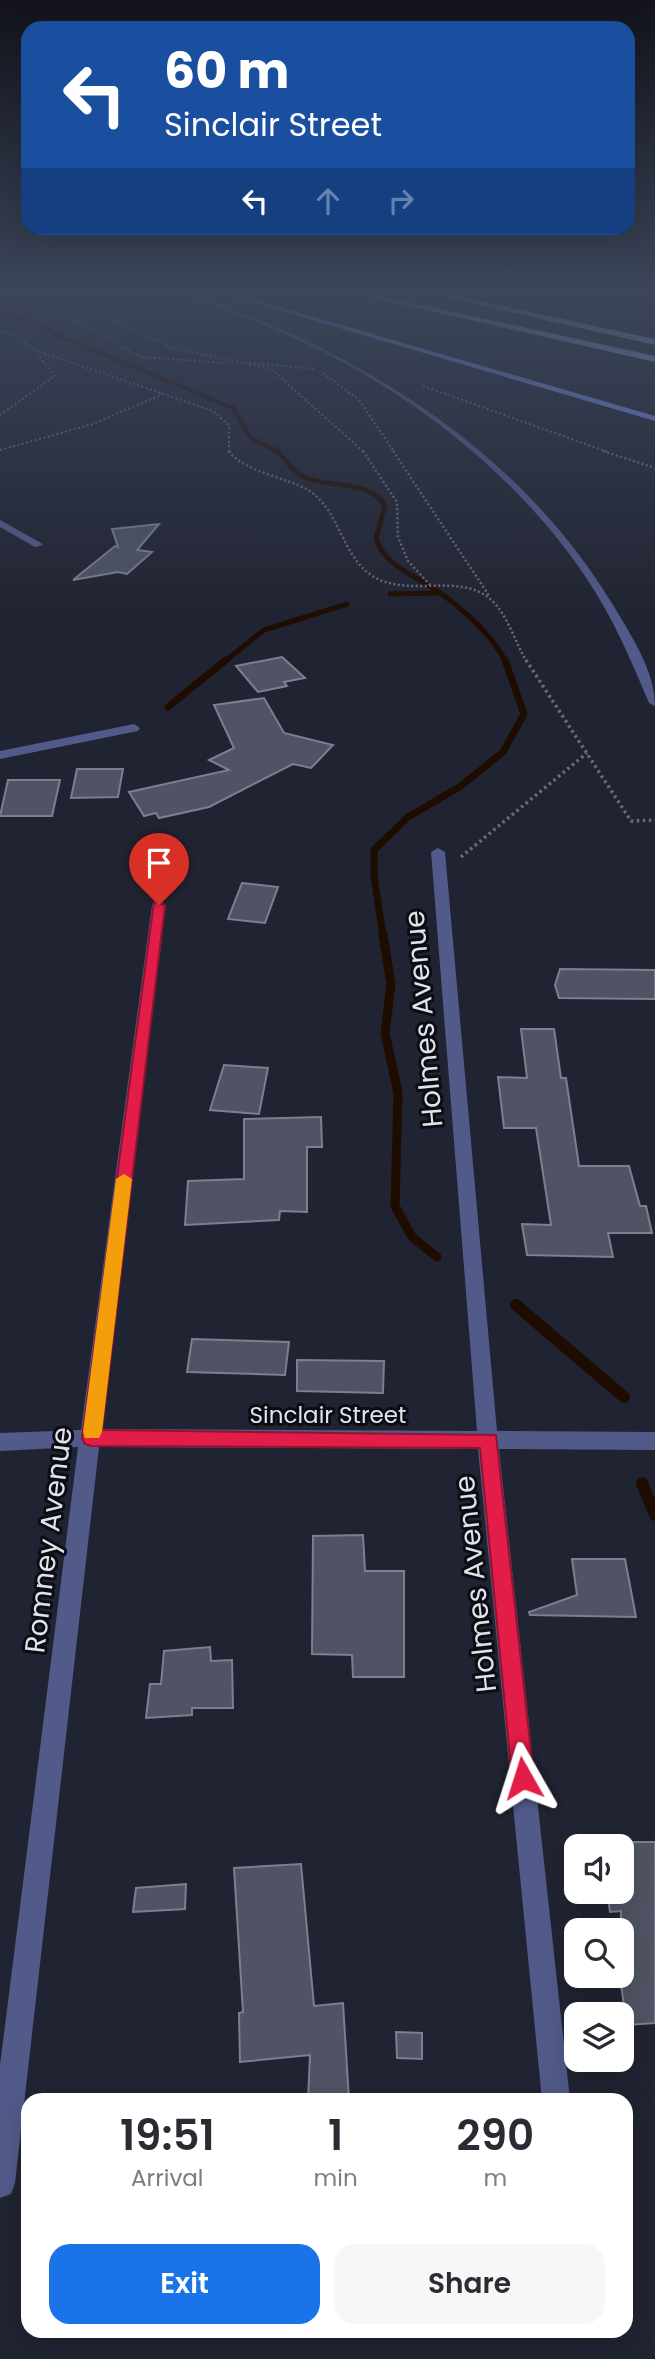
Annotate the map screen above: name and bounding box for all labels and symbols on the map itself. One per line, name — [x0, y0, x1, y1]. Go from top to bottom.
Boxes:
pin — [129, 833, 189, 905]
street label: Holmes Avenue — [395, 909, 452, 1129]
street label: Sinclair Street — [250, 1399, 406, 1431]
street label: Romney Avenue — [15, 1425, 82, 1655]
street label: Holmes Avenue — [445, 1474, 506, 1694]
position arrow — [486, 1741, 560, 1815]

